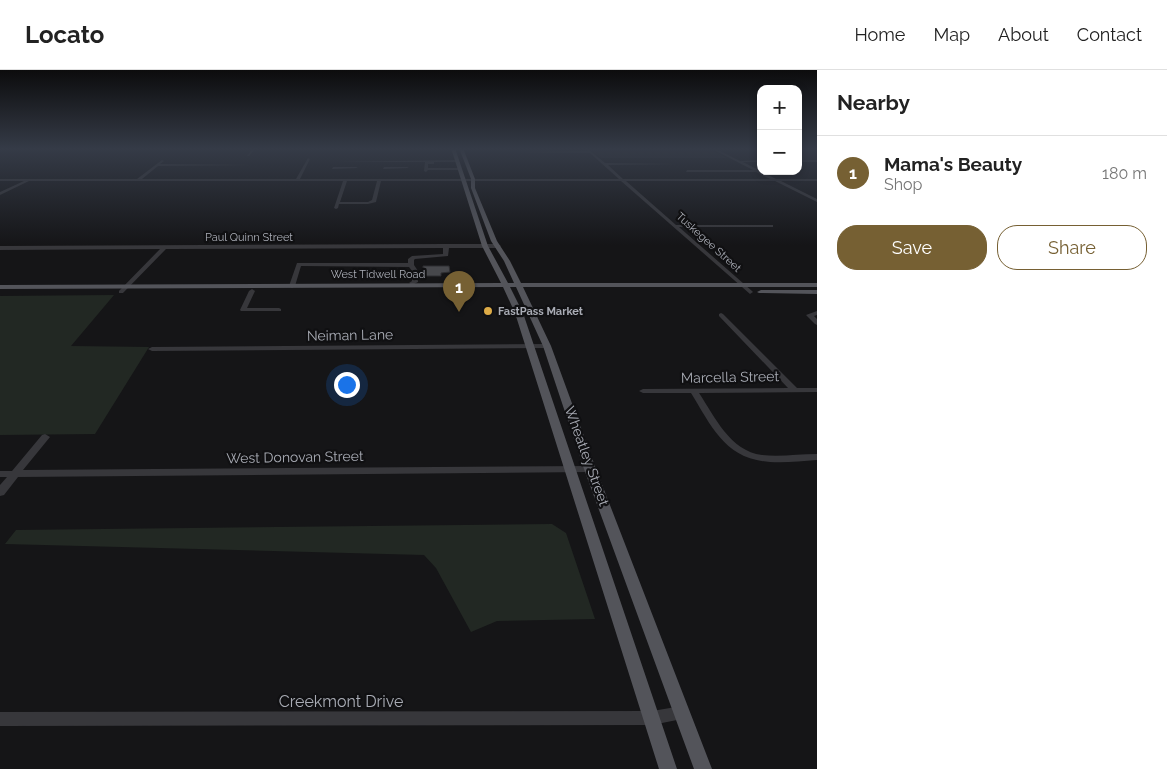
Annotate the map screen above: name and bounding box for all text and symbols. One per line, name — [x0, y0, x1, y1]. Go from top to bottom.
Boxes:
text: Locato — [25, 20, 104, 49]
text: Home — [854, 24, 905, 45]
text: Map — [933, 24, 970, 45]
text: About — [998, 24, 1049, 45]
text: Contact — [1077, 24, 1142, 45]
map controls — [757, 85, 802, 175]
button: + — [757, 85, 802, 130]
text: Nearby — [837, 90, 910, 115]
button: − — [757, 130, 802, 175]
text: Mama's Beauty — [884, 153, 1022, 175]
text: 1 — [849, 164, 857, 183]
text: 180 m — [1102, 164, 1147, 183]
text: Shop — [884, 175, 922, 194]
street label: Tuskegee Street — [674, 210, 744, 275]
button: Save — [837, 225, 987, 270]
button: Share — [997, 225, 1147, 270]
street label: Paul Quinn Street — [205, 231, 293, 244]
street label: West Tidwell Road — [331, 268, 426, 281]
pin: 1 — [443, 271, 475, 312]
marker: FastPass Market — [482, 305, 494, 317]
place label: FastPass Market — [498, 305, 584, 318]
street label: Neiman Lane — [307, 326, 393, 344]
street label: Marcella Street — [681, 368, 779, 386]
your location — [334, 372, 360, 398]
street label: Wheatley Street — [562, 404, 613, 508]
street label: West Donovan Street — [226, 448, 364, 466]
street label: Creekmont Drive — [279, 692, 403, 711]

